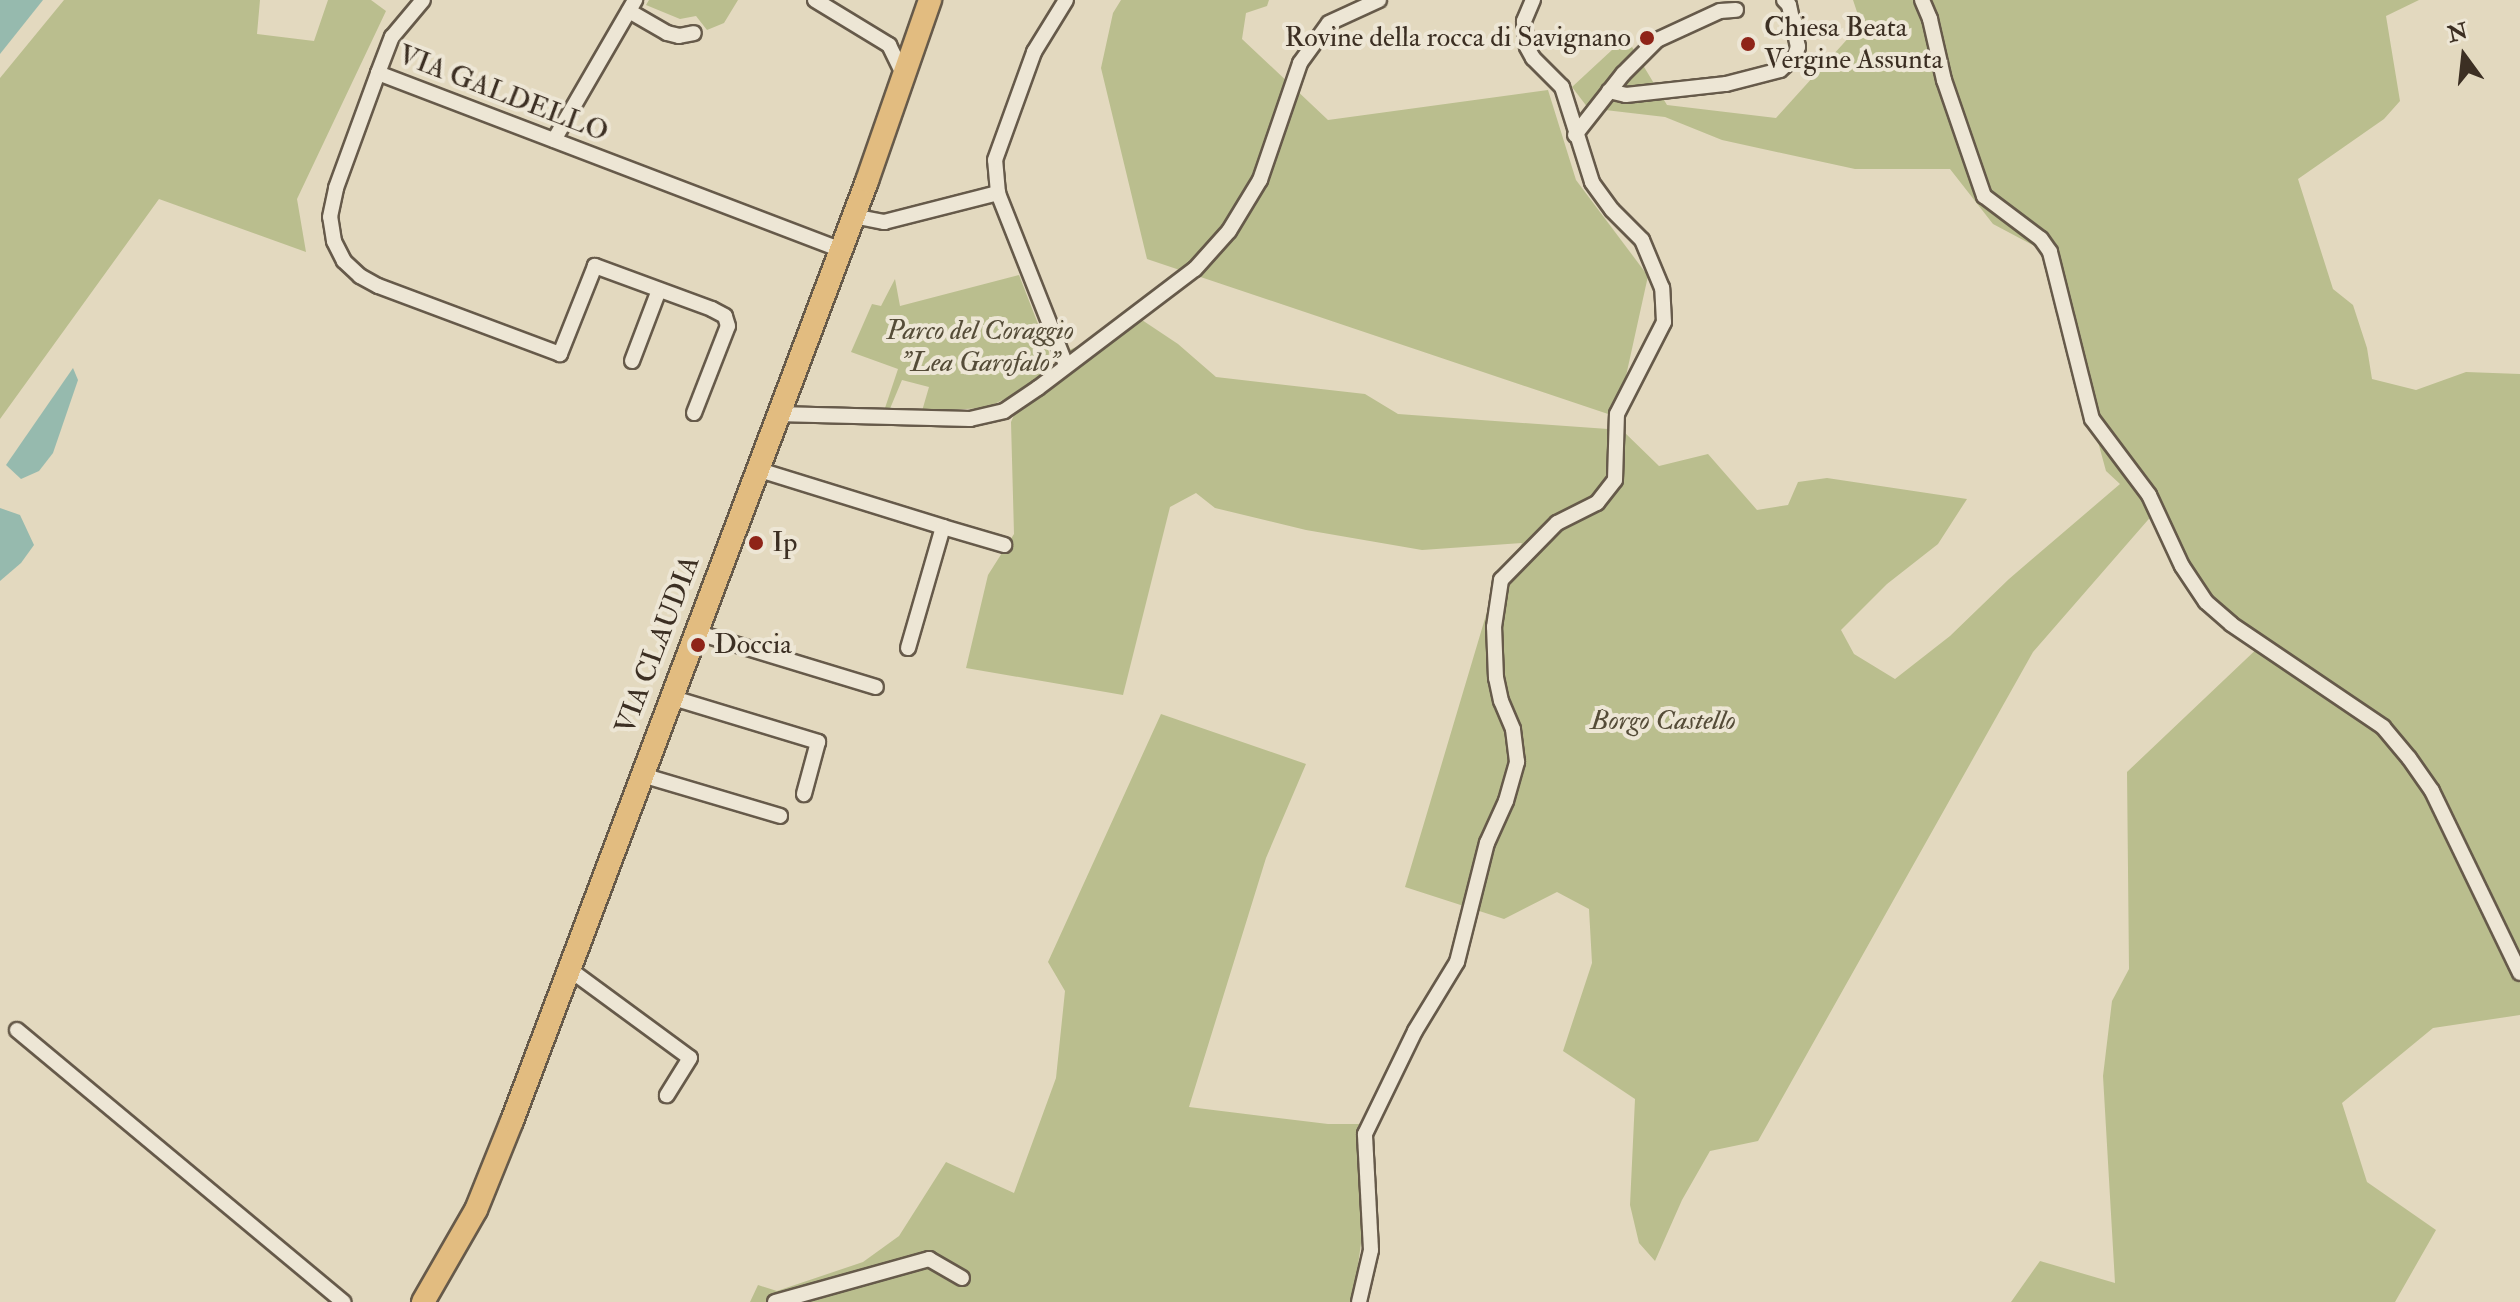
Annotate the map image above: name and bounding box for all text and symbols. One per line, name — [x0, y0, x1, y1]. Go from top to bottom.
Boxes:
place label: Chiesa Beata Vergine Assunta — [1764, 11, 1943, 77]
north arrow — [2424, 16, 2504, 96]
text: N — [2445, 17, 2471, 49]
place label: Rovine della rocca di Savignano — [1285, 21, 1631, 55]
marker: Rovine della rocca di Savignano — [1638, 29, 1656, 47]
marker: Chiesa Beata Vergine Assunta — [1739, 35, 1757, 53]
street label: VIA GALDELLO — [393, 38, 613, 150]
park label: Parco del Coraggio "Lea Garofalo" — [886, 314, 1074, 380]
place label: Ip — [772, 526, 797, 560]
marker: Ip — [747, 534, 765, 552]
street label: VIA CLAUDIA — [609, 551, 707, 739]
place label: Doccia — [714, 628, 792, 662]
marker: Doccia — [689, 636, 707, 654]
park label: Borgo Castello — [1590, 704, 1736, 738]

